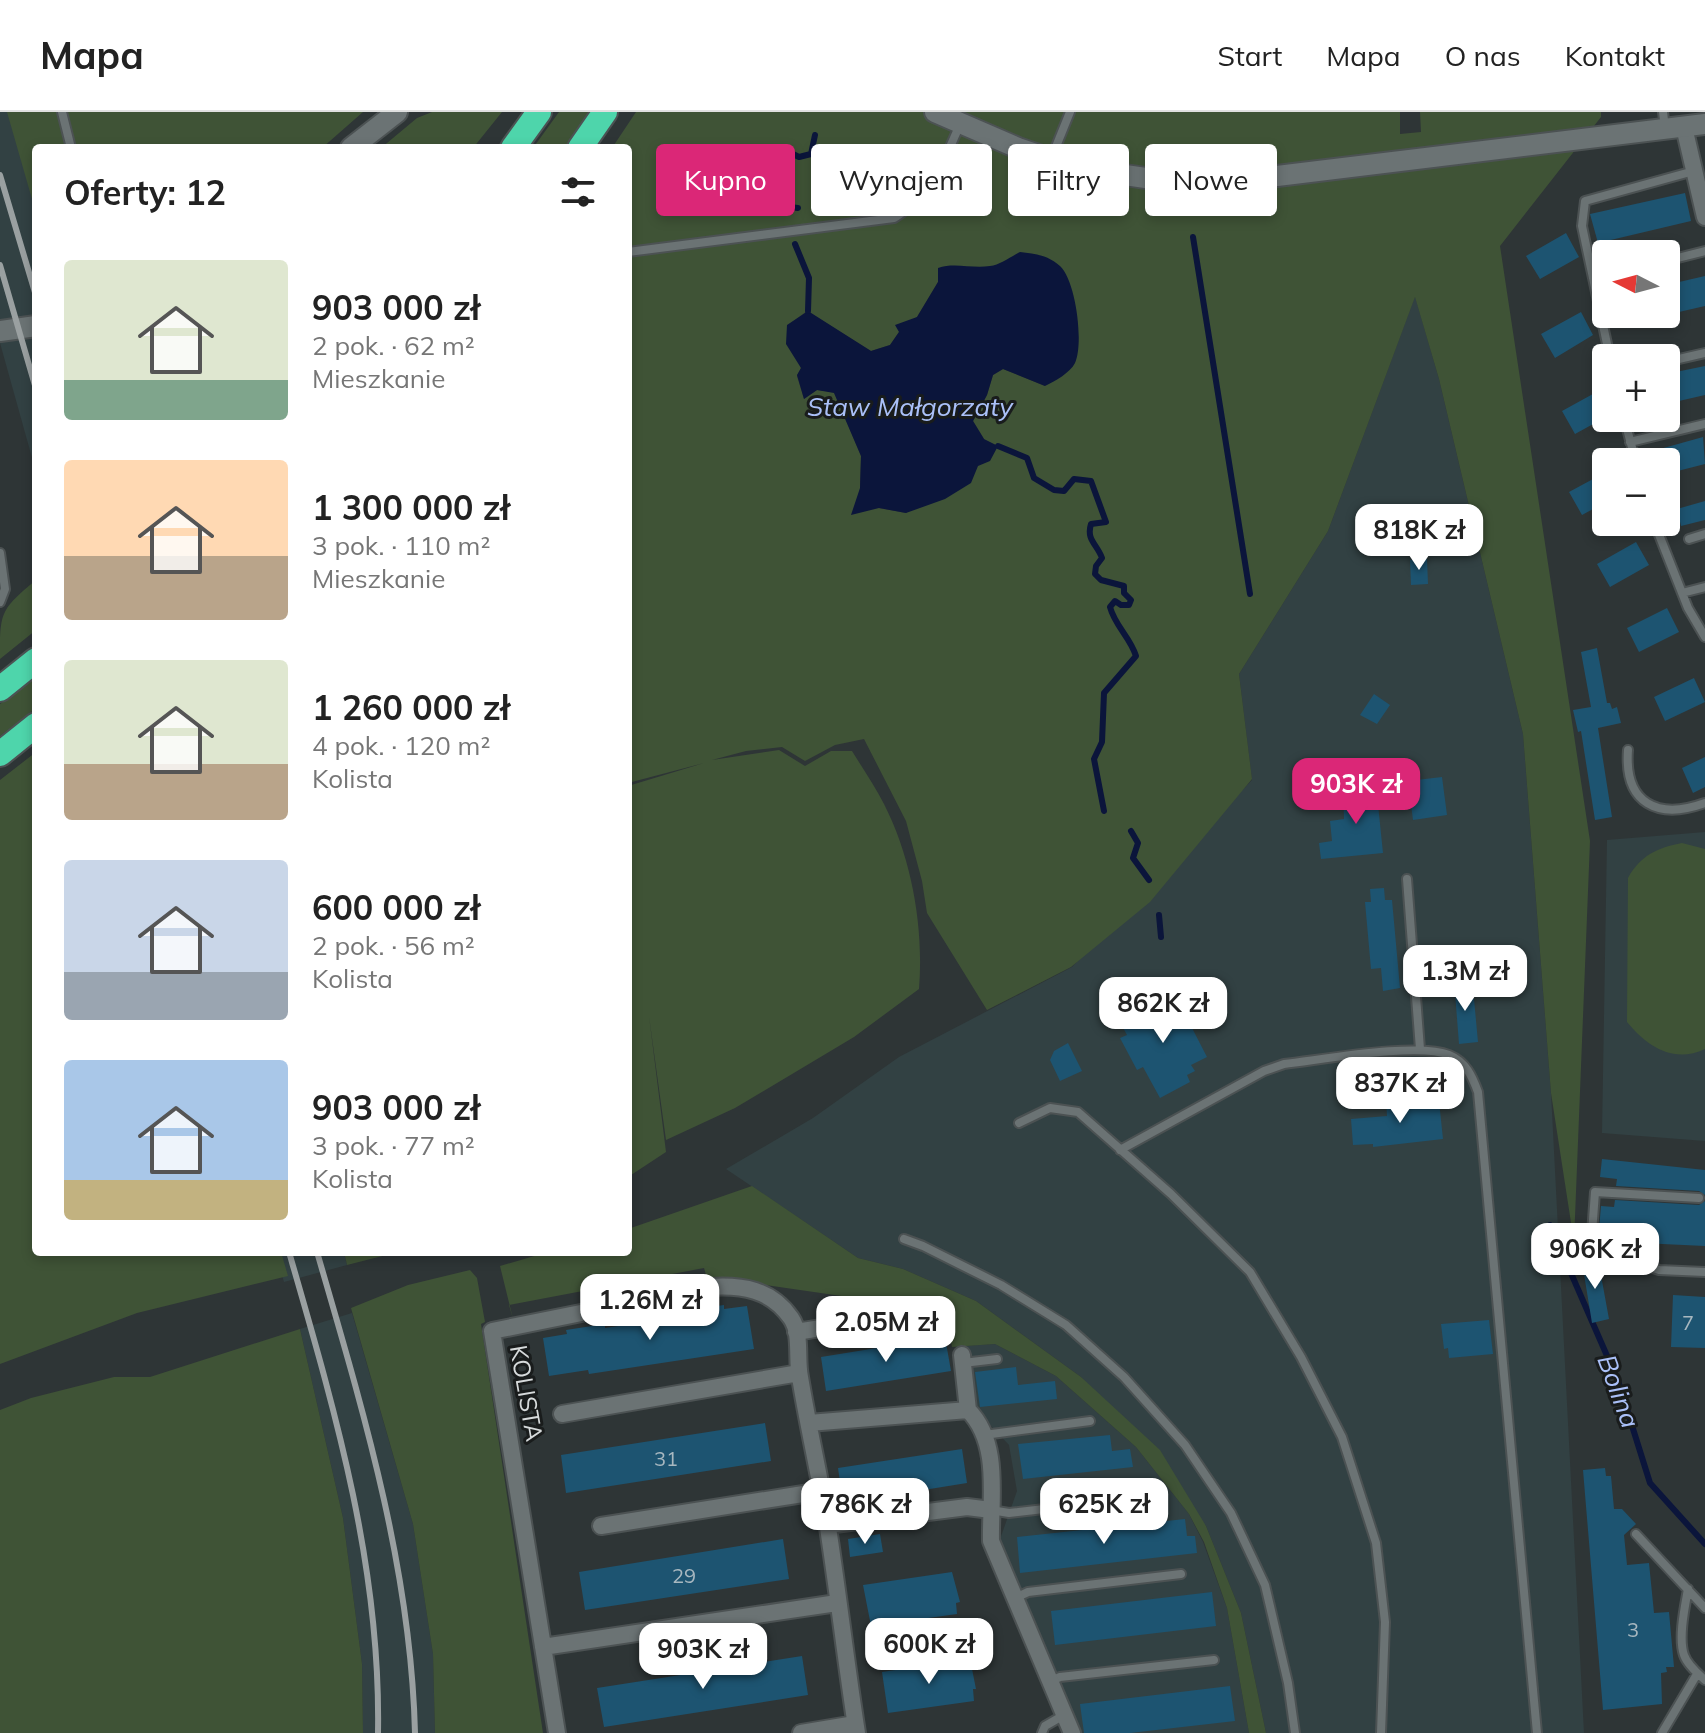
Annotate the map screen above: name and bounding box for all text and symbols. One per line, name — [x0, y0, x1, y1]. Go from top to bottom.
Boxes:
text: Mapa — [40, 31, 144, 79]
text: Start — [1218, 38, 1282, 73]
text: Mapa — [1326, 38, 1401, 73]
text: O nas — [1445, 38, 1521, 73]
text: Kontakt — [1565, 38, 1665, 73]
chip: Kupno — [656, 144, 795, 216]
chip: Wynajem — [811, 144, 992, 216]
chip: Filtry — [1008, 144, 1129, 216]
chip: Nowe — [1145, 144, 1277, 216]
icon: filters — [556, 170, 600, 214]
text: Oferty: 12 — [64, 171, 226, 214]
north arrow — [1592, 240, 1680, 328]
map controls — [1592, 240, 1680, 536]
text: 903 000 zł — [312, 286, 480, 329]
icon: home — [128, 292, 224, 388]
text: 2 pok. · 62 m² — [312, 329, 475, 362]
button: + — [1592, 344, 1680, 432]
text: Mieszkanie — [312, 362, 445, 395]
water label: Staw Małgorzaty — [807, 390, 1014, 423]
button: − — [1592, 448, 1680, 536]
text: 1 300 000 zł — [312, 486, 510, 529]
icon: home — [128, 492, 224, 588]
pin: 818K zł — [1345, 504, 1493, 572]
text: 818K zł — [1373, 513, 1465, 546]
text: 3 pok. · 110 m² — [312, 529, 490, 562]
text: Mieszkanie — [312, 562, 445, 595]
text: 1 260 000 zł — [312, 686, 510, 729]
icon: home — [128, 692, 224, 788]
text: 4 pok. · 120 m² — [312, 729, 490, 762]
pin: 903K zł — [1282, 758, 1430, 826]
text: Kolista — [312, 762, 393, 795]
text: 903K zł — [1310, 767, 1402, 800]
text: 600 000 zł — [312, 886, 480, 929]
icon: home — [128, 892, 224, 988]
text: 2 pok. · 56 m² — [312, 929, 475, 962]
pin: 1.3M zł — [1391, 945, 1539, 1013]
text: 1.3M zł — [1421, 954, 1509, 987]
text: Kolista — [312, 962, 393, 995]
pin: 862K zł — [1089, 977, 1237, 1045]
text: 862K zł — [1117, 986, 1209, 1019]
pin: 837K zł — [1326, 1057, 1474, 1125]
text: 837K zł — [1354, 1066, 1446, 1099]
text: 903 000 zł — [312, 1086, 480, 1129]
icon: home — [128, 1092, 224, 1188]
text: 3 pok. · 77 m² — [312, 1129, 475, 1162]
text: Kolista — [312, 1162, 393, 1195]
pin: 906K zł — [1521, 1223, 1669, 1291]
text: 906K zł — [1549, 1232, 1641, 1265]
pin: 1.26M zł — [567, 1274, 733, 1342]
text: 1.26M zł — [598, 1283, 702, 1316]
pin: 2.05M zł — [803, 1296, 969, 1364]
text: 2.05M zł — [834, 1305, 938, 1338]
house number: 7 — [1682, 1310, 1694, 1335]
street label: KOLISTA — [504, 1343, 550, 1444]
water label: Bolina — [1591, 1350, 1647, 1432]
house number: 31 — [654, 1446, 678, 1471]
pin: 786K zł — [791, 1478, 939, 1546]
pin: 625K zł — [1030, 1478, 1178, 1546]
text: 786K zł — [819, 1487, 911, 1520]
text: 625K zł — [1058, 1487, 1150, 1520]
house number: 29 — [672, 1563, 696, 1588]
house number: 3 — [1627, 1617, 1639, 1642]
pin: 600K zł — [855, 1618, 1003, 1686]
pin: 903K zł — [629, 1623, 777, 1691]
text: 600K zł — [883, 1627, 975, 1660]
text: 903K zł — [657, 1632, 749, 1665]

